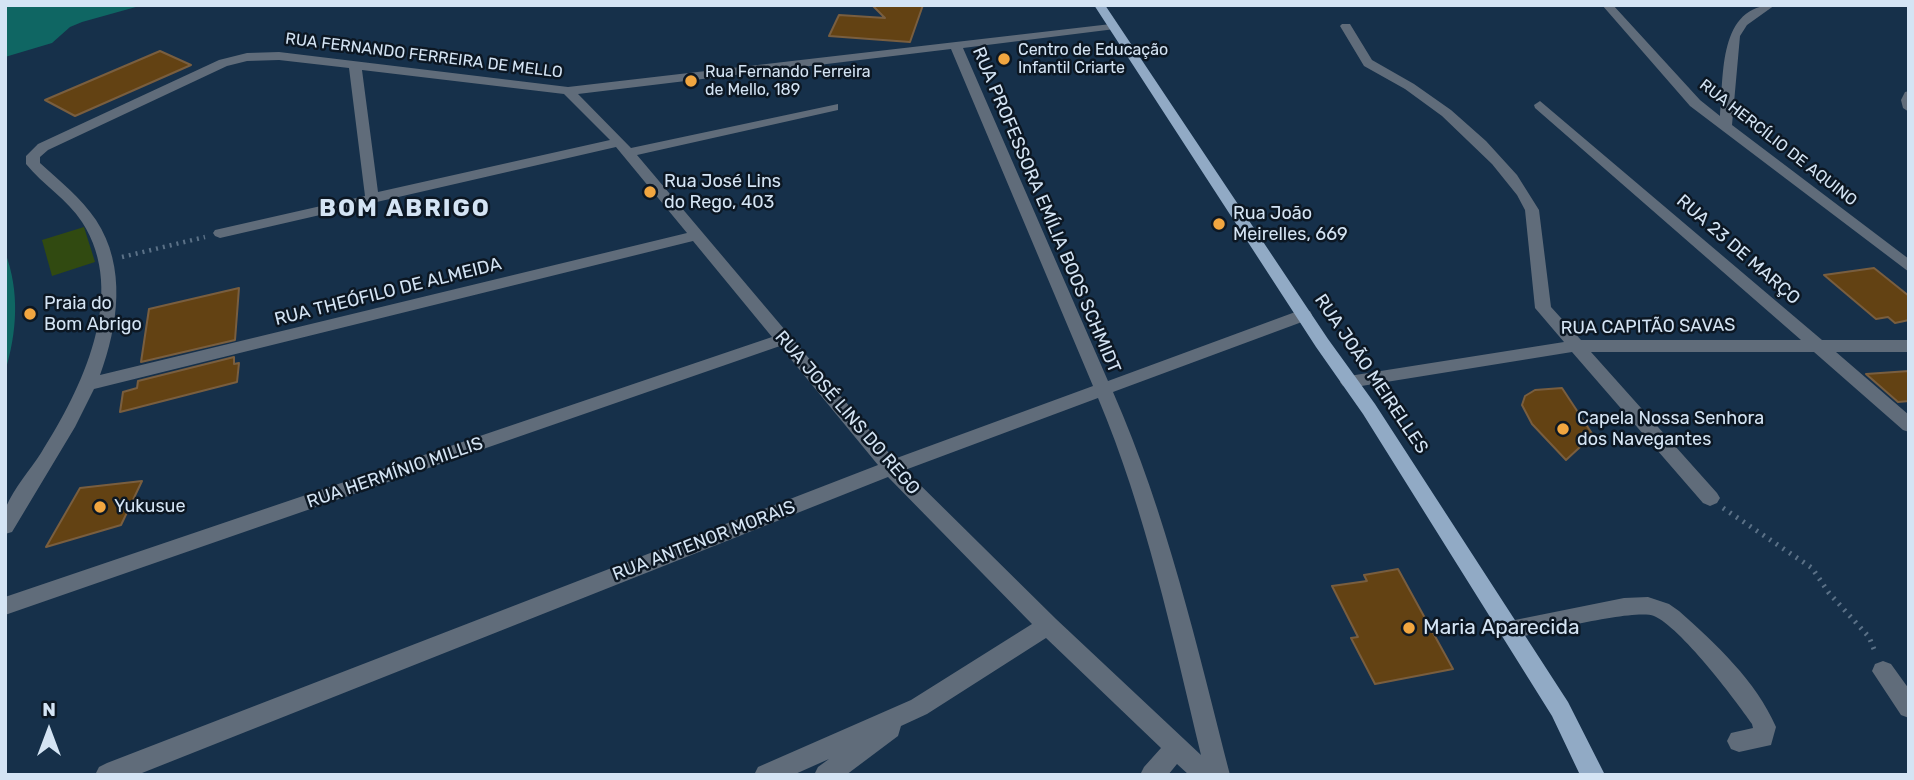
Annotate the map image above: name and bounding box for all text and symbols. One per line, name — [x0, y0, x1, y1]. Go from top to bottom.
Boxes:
street label: RUA FERNANDO FERREIRA DE MELLO — [284, 29, 564, 83]
place label: Centro de Educação Infantil Criarte — [1018, 40, 1168, 78]
street label: RUA PROFESSORA EMÍLIA BOOS SCHMIDT — [967, 44, 1125, 376]
marker: Centro de Educação Infantil Criarte — [996, 51, 1012, 67]
place label: Rua Fernando Ferreira de Mello, 189 — [705, 62, 871, 100]
marker: Rua Fernando Ferreira de Mello, 189 — [683, 73, 699, 89]
street label: RUA HERCÍLIO DE AQUINO — [1696, 76, 1860, 210]
place label: Rua José Lins do Rego, 403 — [664, 171, 781, 214]
marker: Rua José Lins do Rego, 403 — [642, 184, 658, 200]
street label: RUA 23 DE MARÇO — [1672, 191, 1804, 309]
district label: BOM ABRIGO — [320, 195, 490, 223]
place label: Rua João Meirelles, 669 — [1233, 203, 1348, 246]
marker: Rua João Meirelles, 669 — [1211, 216, 1227, 232]
street label: RUA THEÓFILO DE ALMEIDA — [272, 253, 504, 331]
street label: RUA JOÃO MEIRELLES — [1310, 290, 1432, 458]
place label: Praia do Bom Abrigo — [44, 293, 142, 336]
marker: Praia do Bom Abrigo — [22, 306, 38, 322]
street label: RUA CAPITÃO SAVAS — [1560, 315, 1736, 339]
street label: RUA JOSÉ LINS DO REGO — [770, 327, 924, 499]
place label: Capela Nossa Senhora dos Navegantes — [1577, 408, 1764, 450]
marker: Capela Nossa Senhora dos Navegantes — [1555, 421, 1571, 437]
street label: RUA HERMÍNIO MILLIS — [304, 433, 486, 513]
place label: Yukusue — [114, 496, 186, 518]
street label: RUA ANTENOR MORAIS — [610, 496, 798, 586]
marker: Yukusue — [92, 499, 108, 515]
place label: Maria Aparecida — [1423, 615, 1580, 641]
marker: Maria Aparecida — [1401, 620, 1417, 636]
north arrow — [14, 696, 84, 766]
text: N — [42, 698, 56, 721]

